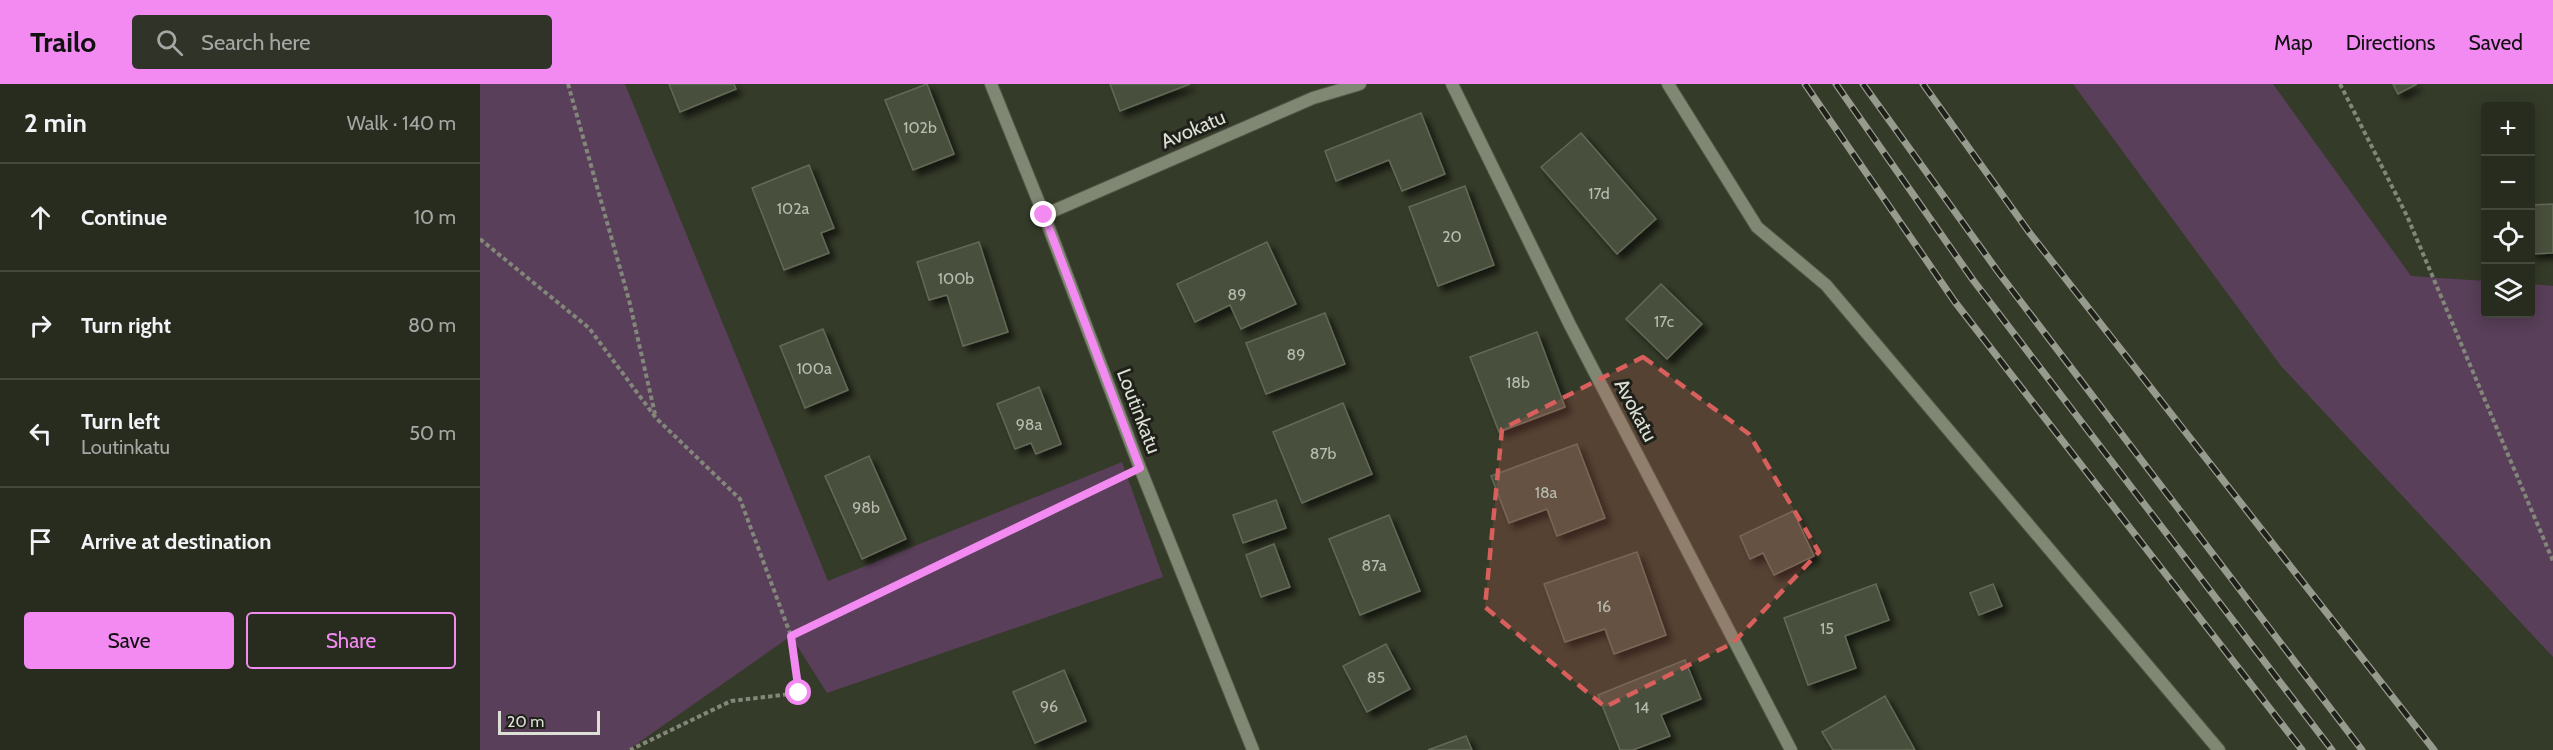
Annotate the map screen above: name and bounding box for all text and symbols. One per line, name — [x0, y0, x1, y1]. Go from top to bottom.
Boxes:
search box — [132, 15, 552, 69]
text: Trailo — [30, 25, 96, 59]
icon: search — [153, 26, 186, 59]
text: Search here — [201, 29, 310, 56]
text: Map — [2274, 30, 2313, 55]
text: Directions — [2346, 30, 2435, 55]
text: Saved — [2468, 30, 2523, 55]
map controls — [2481, 102, 2535, 318]
button: + — [2481, 102, 2535, 156]
street label: Avokatu — [1157, 105, 1229, 153]
text: 2 min — [24, 107, 87, 139]
text: Walk · 140 m — [347, 111, 456, 135]
house number: 102b — [903, 118, 937, 137]
button: − — [2481, 156, 2535, 210]
house number: 17d — [1588, 184, 1610, 203]
house number: 102a — [777, 199, 810, 218]
icon: ahead — [24, 201, 57, 234]
route end — [1030, 201, 1056, 227]
text: Continue — [81, 204, 167, 231]
text: 10 m — [413, 205, 456, 229]
button: locate — [2481, 210, 2535, 264]
house number: 20 — [1442, 227, 1462, 246]
button: layers — [2481, 264, 2535, 318]
house number: 100b — [938, 269, 974, 288]
house number: 89 — [1228, 285, 1246, 304]
icon: right — [24, 309, 57, 342]
text: Turn right — [81, 312, 171, 339]
house number: 17c — [1654, 312, 1674, 331]
text: 80 m — [408, 313, 456, 337]
house number: 89 — [1287, 345, 1305, 364]
house number: 100a — [796, 359, 832, 378]
street label: Loutinkatu — [1112, 365, 1166, 457]
house number: 18b — [1506, 373, 1530, 392]
street label: Avokatu — [1609, 374, 1663, 446]
text: Turn left — [81, 408, 160, 435]
house number: 98a — [1016, 415, 1043, 434]
icon: left — [24, 417, 57, 450]
text: 50 m — [409, 421, 456, 445]
text: Loutinkatu — [81, 435, 170, 459]
house number: 87b — [1310, 444, 1336, 463]
house number: 18a — [1535, 483, 1558, 502]
house number: 98b — [852, 498, 880, 517]
icon: arrive — [24, 525, 57, 558]
text: Arrive at destination — [81, 528, 271, 555]
house number: 87a — [1362, 556, 1387, 575]
house number: 16 — [1597, 597, 1611, 616]
button: Save — [24, 612, 234, 669]
button: Share — [246, 612, 456, 669]
house number: 15 — [1820, 619, 1834, 638]
house number: 85 — [1367, 668, 1385, 687]
route start — [785, 679, 811, 705]
house number: 96 — [1040, 697, 1058, 716]
house number: 14 — [1635, 698, 1649, 717]
scale bar — [498, 708, 600, 736]
text: 20 m — [507, 712, 544, 731]

